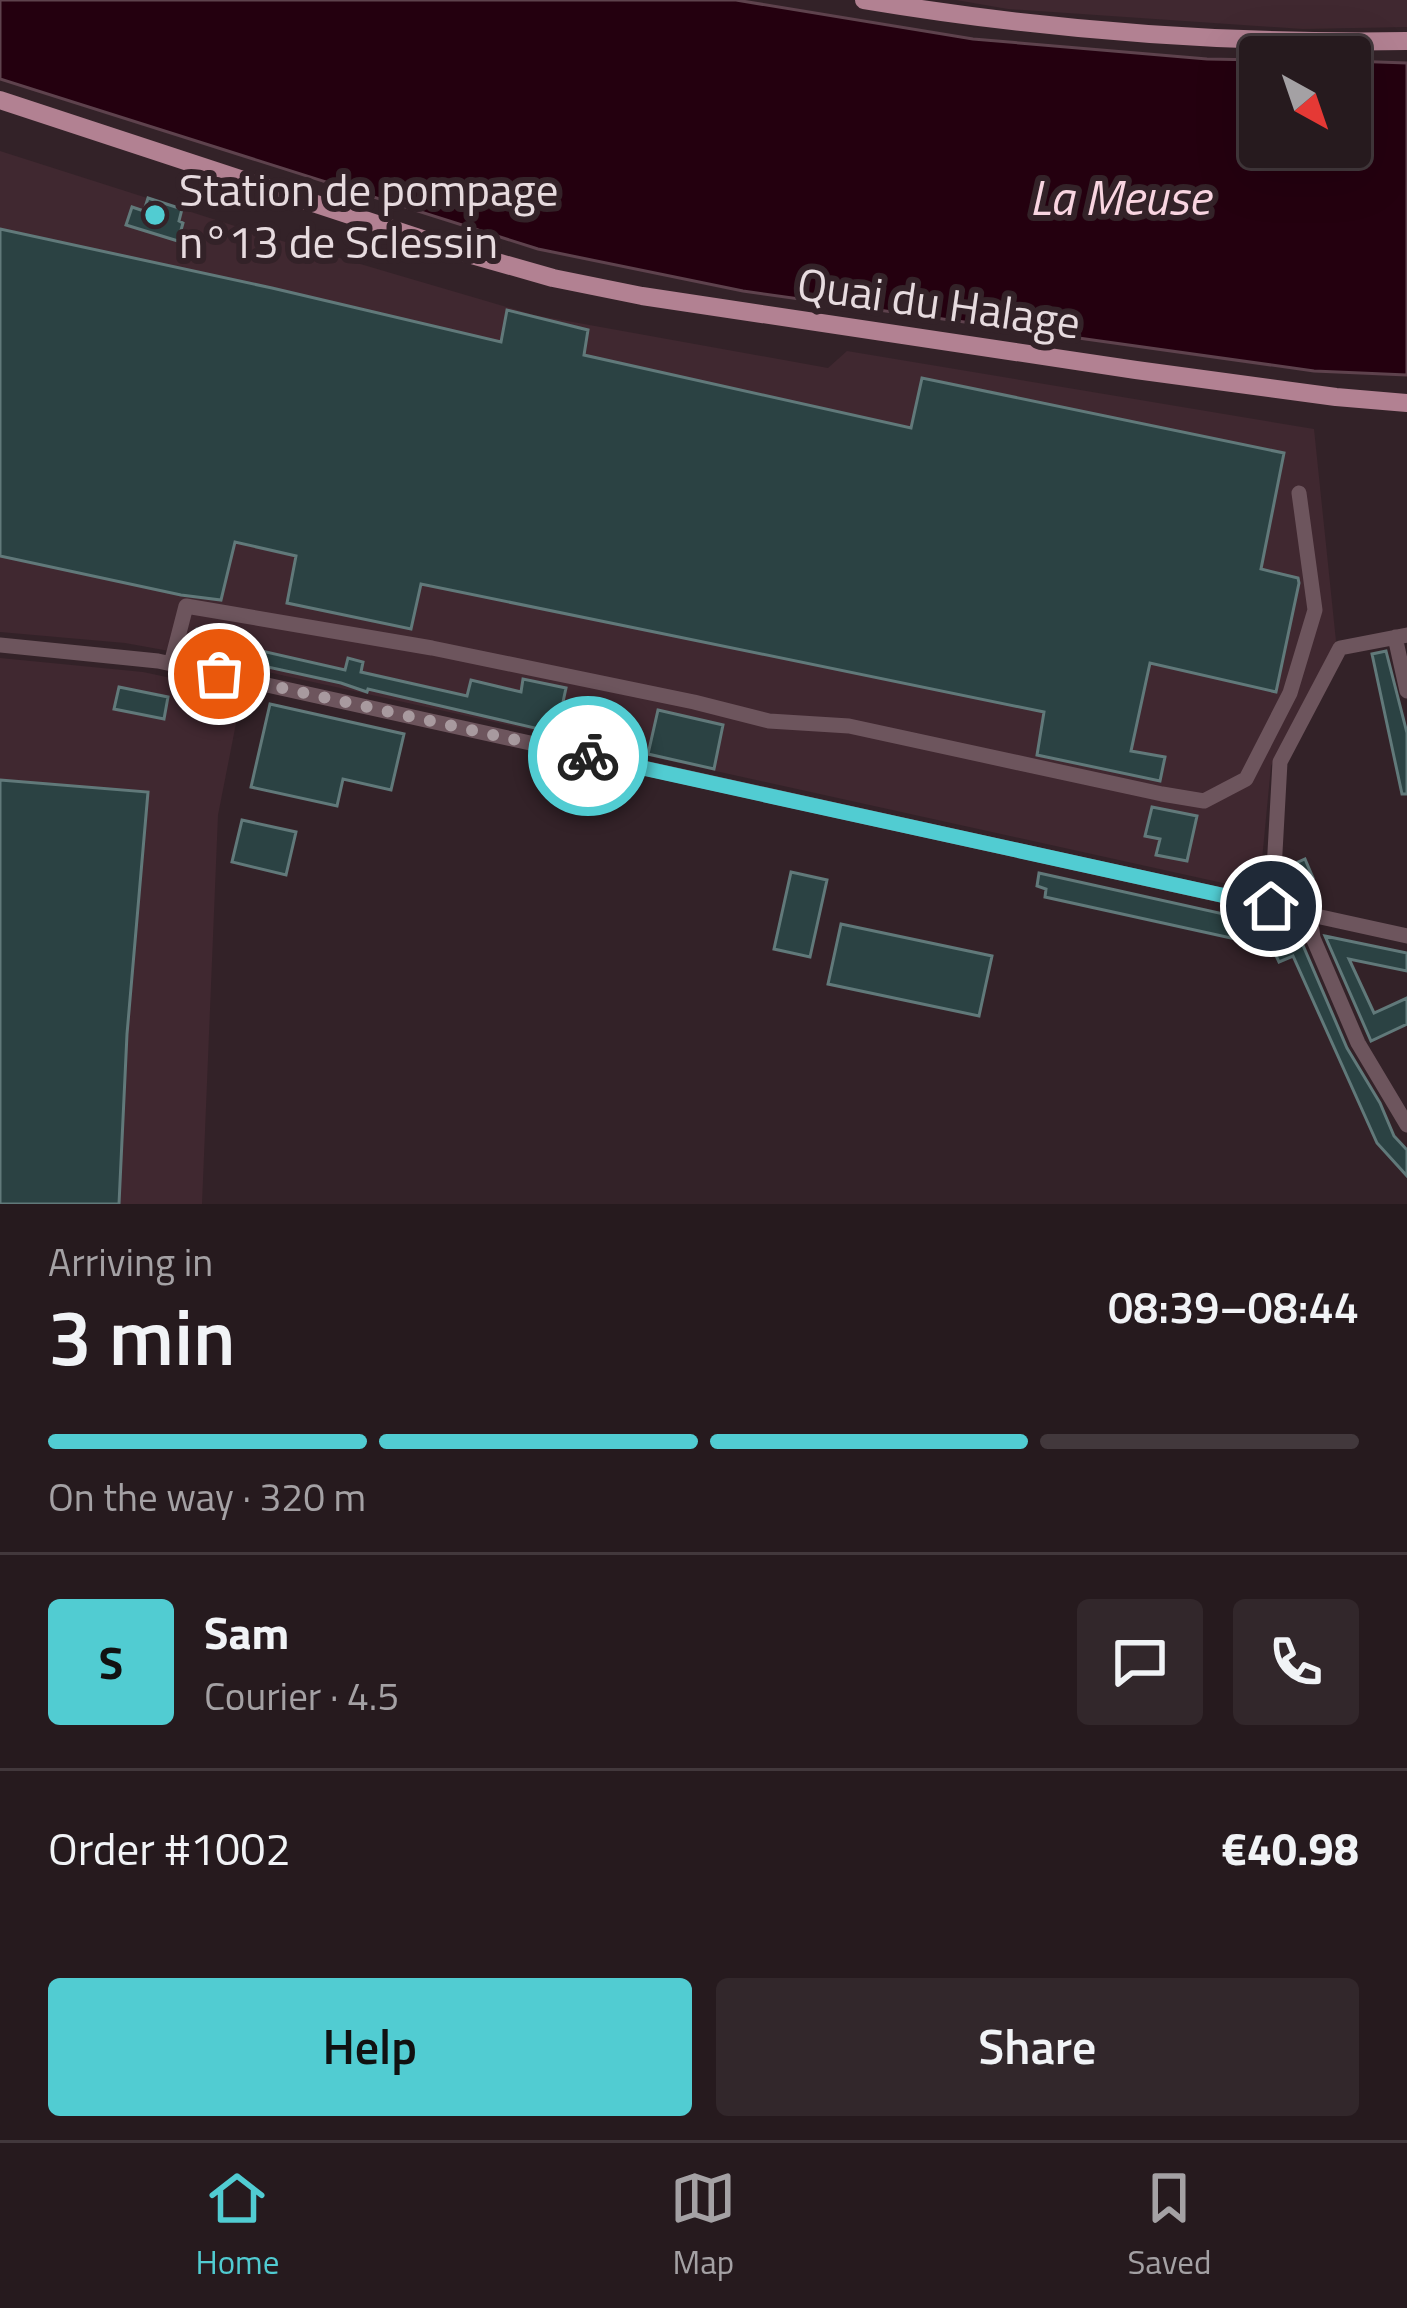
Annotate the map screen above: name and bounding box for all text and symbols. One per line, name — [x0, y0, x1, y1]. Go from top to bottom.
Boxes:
north arrow — [1239, 36, 1371, 168]
map controls — [1239, 36, 1371, 168]
place label: Station de pompage n°13 de Sclessin — [179, 155, 558, 275]
water label: La Meuse — [1030, 161, 1213, 234]
marker: Station de pompage n°13 de Sclessin — [142, 202, 168, 228]
street label: Quai du Halage — [793, 248, 1085, 356]
pin — [168, 623, 270, 725]
icon: bag — [186, 641, 252, 707]
courier — [528, 696, 648, 816]
icon: bike — [555, 723, 621, 789]
pin — [1220, 855, 1322, 957]
icon: home — [1238, 873, 1304, 939]
text: Arriving in — [48, 1232, 213, 1291]
text: 08:39–08:44 — [1108, 1272, 1359, 1340]
text: 3 min — [48, 1277, 236, 1395]
text: On the way · 320 m — [48, 1467, 366, 1526]
text: Sam — [204, 1598, 289, 1666]
button: chat — [1077, 1599, 1203, 1725]
button: phone — [1233, 1599, 1359, 1725]
text: S — [99, 1628, 123, 1696]
text: Courier · 4.5 — [204, 1666, 399, 1725]
text: Order #1002 — [48, 1814, 291, 1882]
text: €40.98 — [1221, 1814, 1359, 1882]
button: Help — [48, 1978, 692, 2116]
button: Share — [716, 1978, 1359, 2116]
tab: Home — [196, 2165, 279, 2287]
tab: Map — [670, 2165, 736, 2287]
tab: Saved — [1127, 2165, 1211, 2287]

